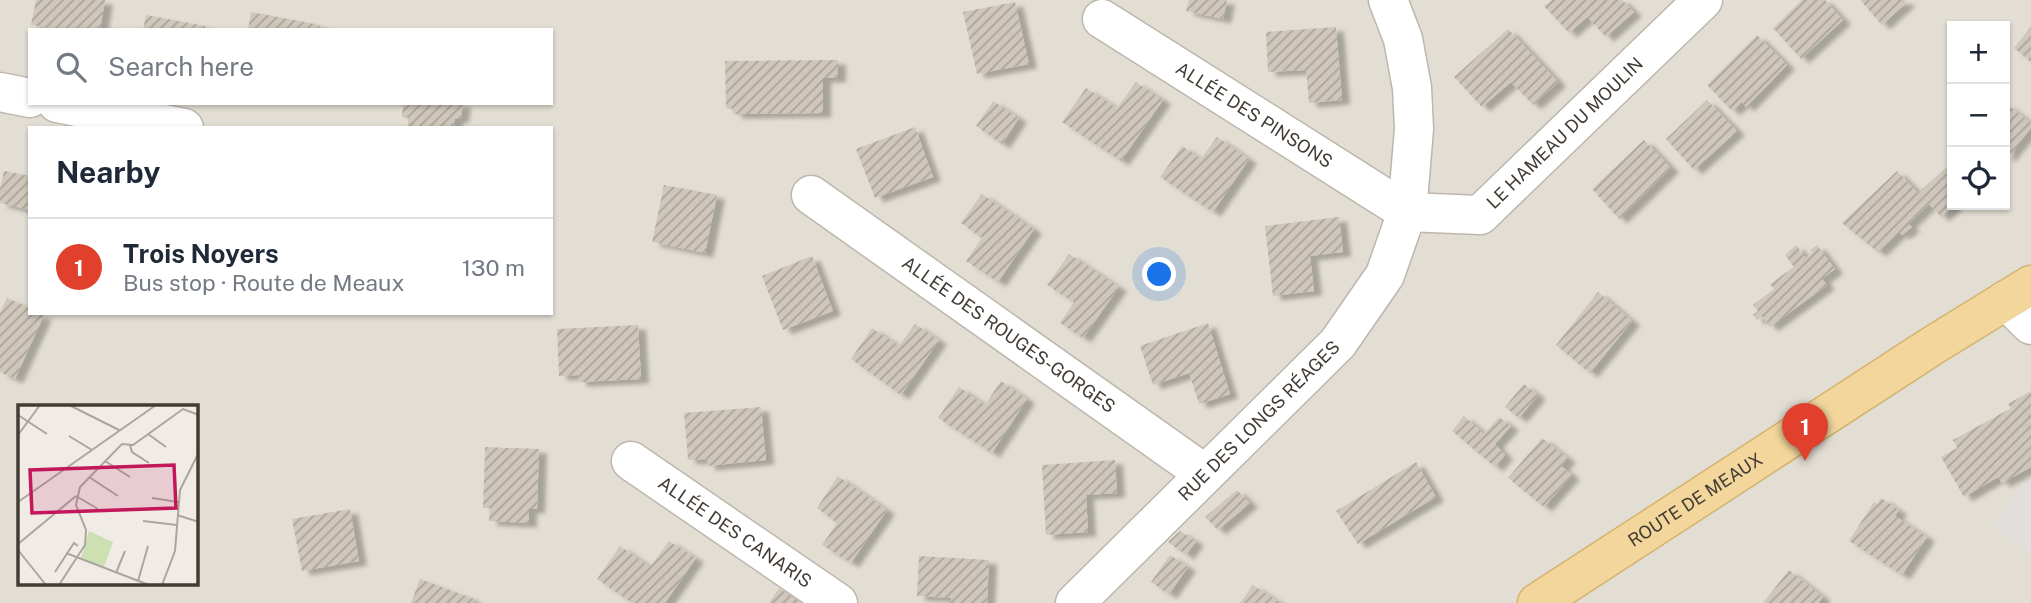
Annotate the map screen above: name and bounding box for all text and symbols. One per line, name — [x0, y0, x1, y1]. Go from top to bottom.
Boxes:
map controls — [1947, 21, 2010, 210]
button: + — [1947, 21, 2010, 84]
search box — [28, 28, 553, 105]
icon: search — [52, 48, 90, 86]
text: Search here — [108, 51, 254, 82]
street label: LE HAMEAU DU MOULIN — [1482, 53, 1647, 213]
street label: ALLÉE DES PINSONS — [1172, 57, 1337, 172]
button: − — [1947, 84, 2010, 147]
button: locate — [1947, 147, 2010, 210]
text: Nearby — [56, 154, 160, 190]
text: Trois Noyers — [123, 238, 279, 269]
street label: ALLÉE DES ROUGES-GORGES — [898, 252, 1119, 417]
text: 1 — [74, 254, 84, 281]
text: 130 m — [462, 254, 525, 281]
your location — [1142, 257, 1176, 291]
text: Bus stop · Route de Meaux — [123, 269, 404, 296]
street label: RUE DES LONGS RÉAGES — [1174, 336, 1344, 505]
pin: 1 — [1782, 403, 1828, 461]
inset map — [18, 405, 198, 586]
street label: ROUTE DE MEAUX — [1624, 448, 1766, 551]
street label: ALLÉE DES CANARIS — [655, 472, 816, 592]

